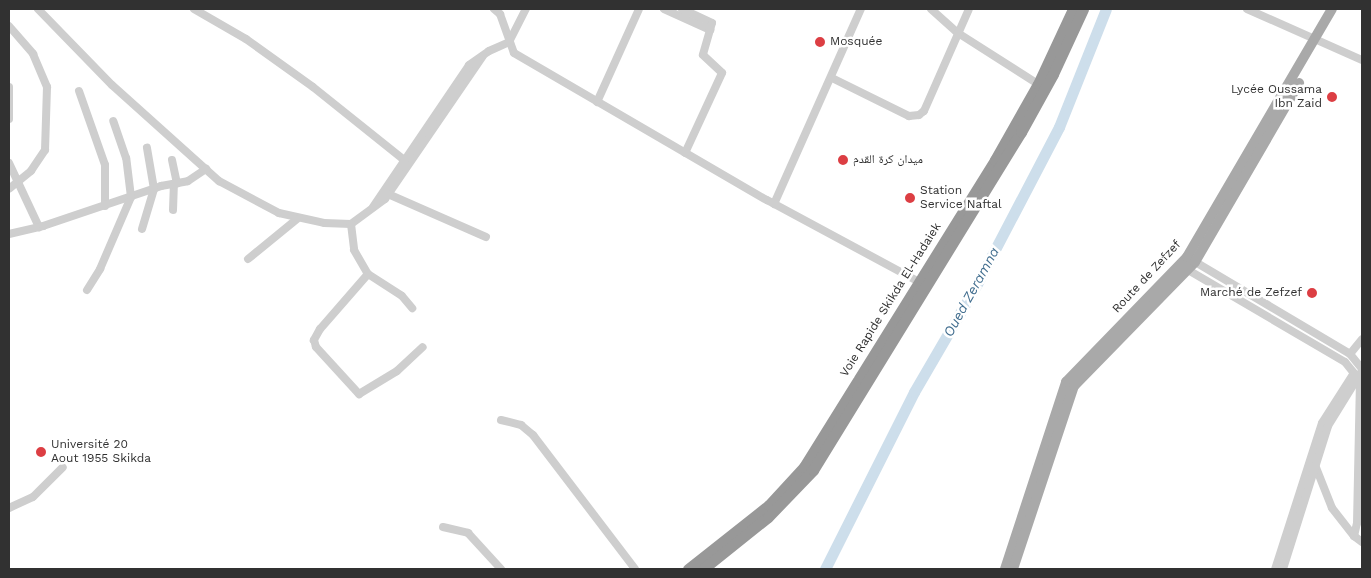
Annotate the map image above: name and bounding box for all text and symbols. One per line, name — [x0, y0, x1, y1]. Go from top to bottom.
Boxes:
place label: Mosquée — [830, 35, 882, 49]
marker: Mosquée — [814, 36, 826, 48]
place label: Lycée Oussama Ibn Zaid — [1231, 83, 1322, 111]
marker: Lycée Oussama Ibn Zaid — [1326, 91, 1338, 103]
place label: ميدان كرة القدم — [853, 153, 923, 167]
marker: ميدان كرة القدم — [837, 154, 849, 166]
place label: Station Service Naftal — [920, 184, 1002, 212]
marker: Station Service Naftal — [904, 192, 916, 204]
street label: Voie Rapide Skikda El-Hadaiek — [837, 220, 945, 380]
street label: Route de Zefzef — [1110, 238, 1184, 316]
water label: Oued Zeramna — [939, 244, 1003, 340]
place label: Marché de Zefzef — [1200, 286, 1302, 300]
marker: Marché de Zefzef — [1306, 287, 1318, 299]
place label: Université 20 Aout 1955 Skikda — [51, 438, 151, 466]
marker: Université 20 Aout 1955 Skikda — [35, 446, 47, 458]

